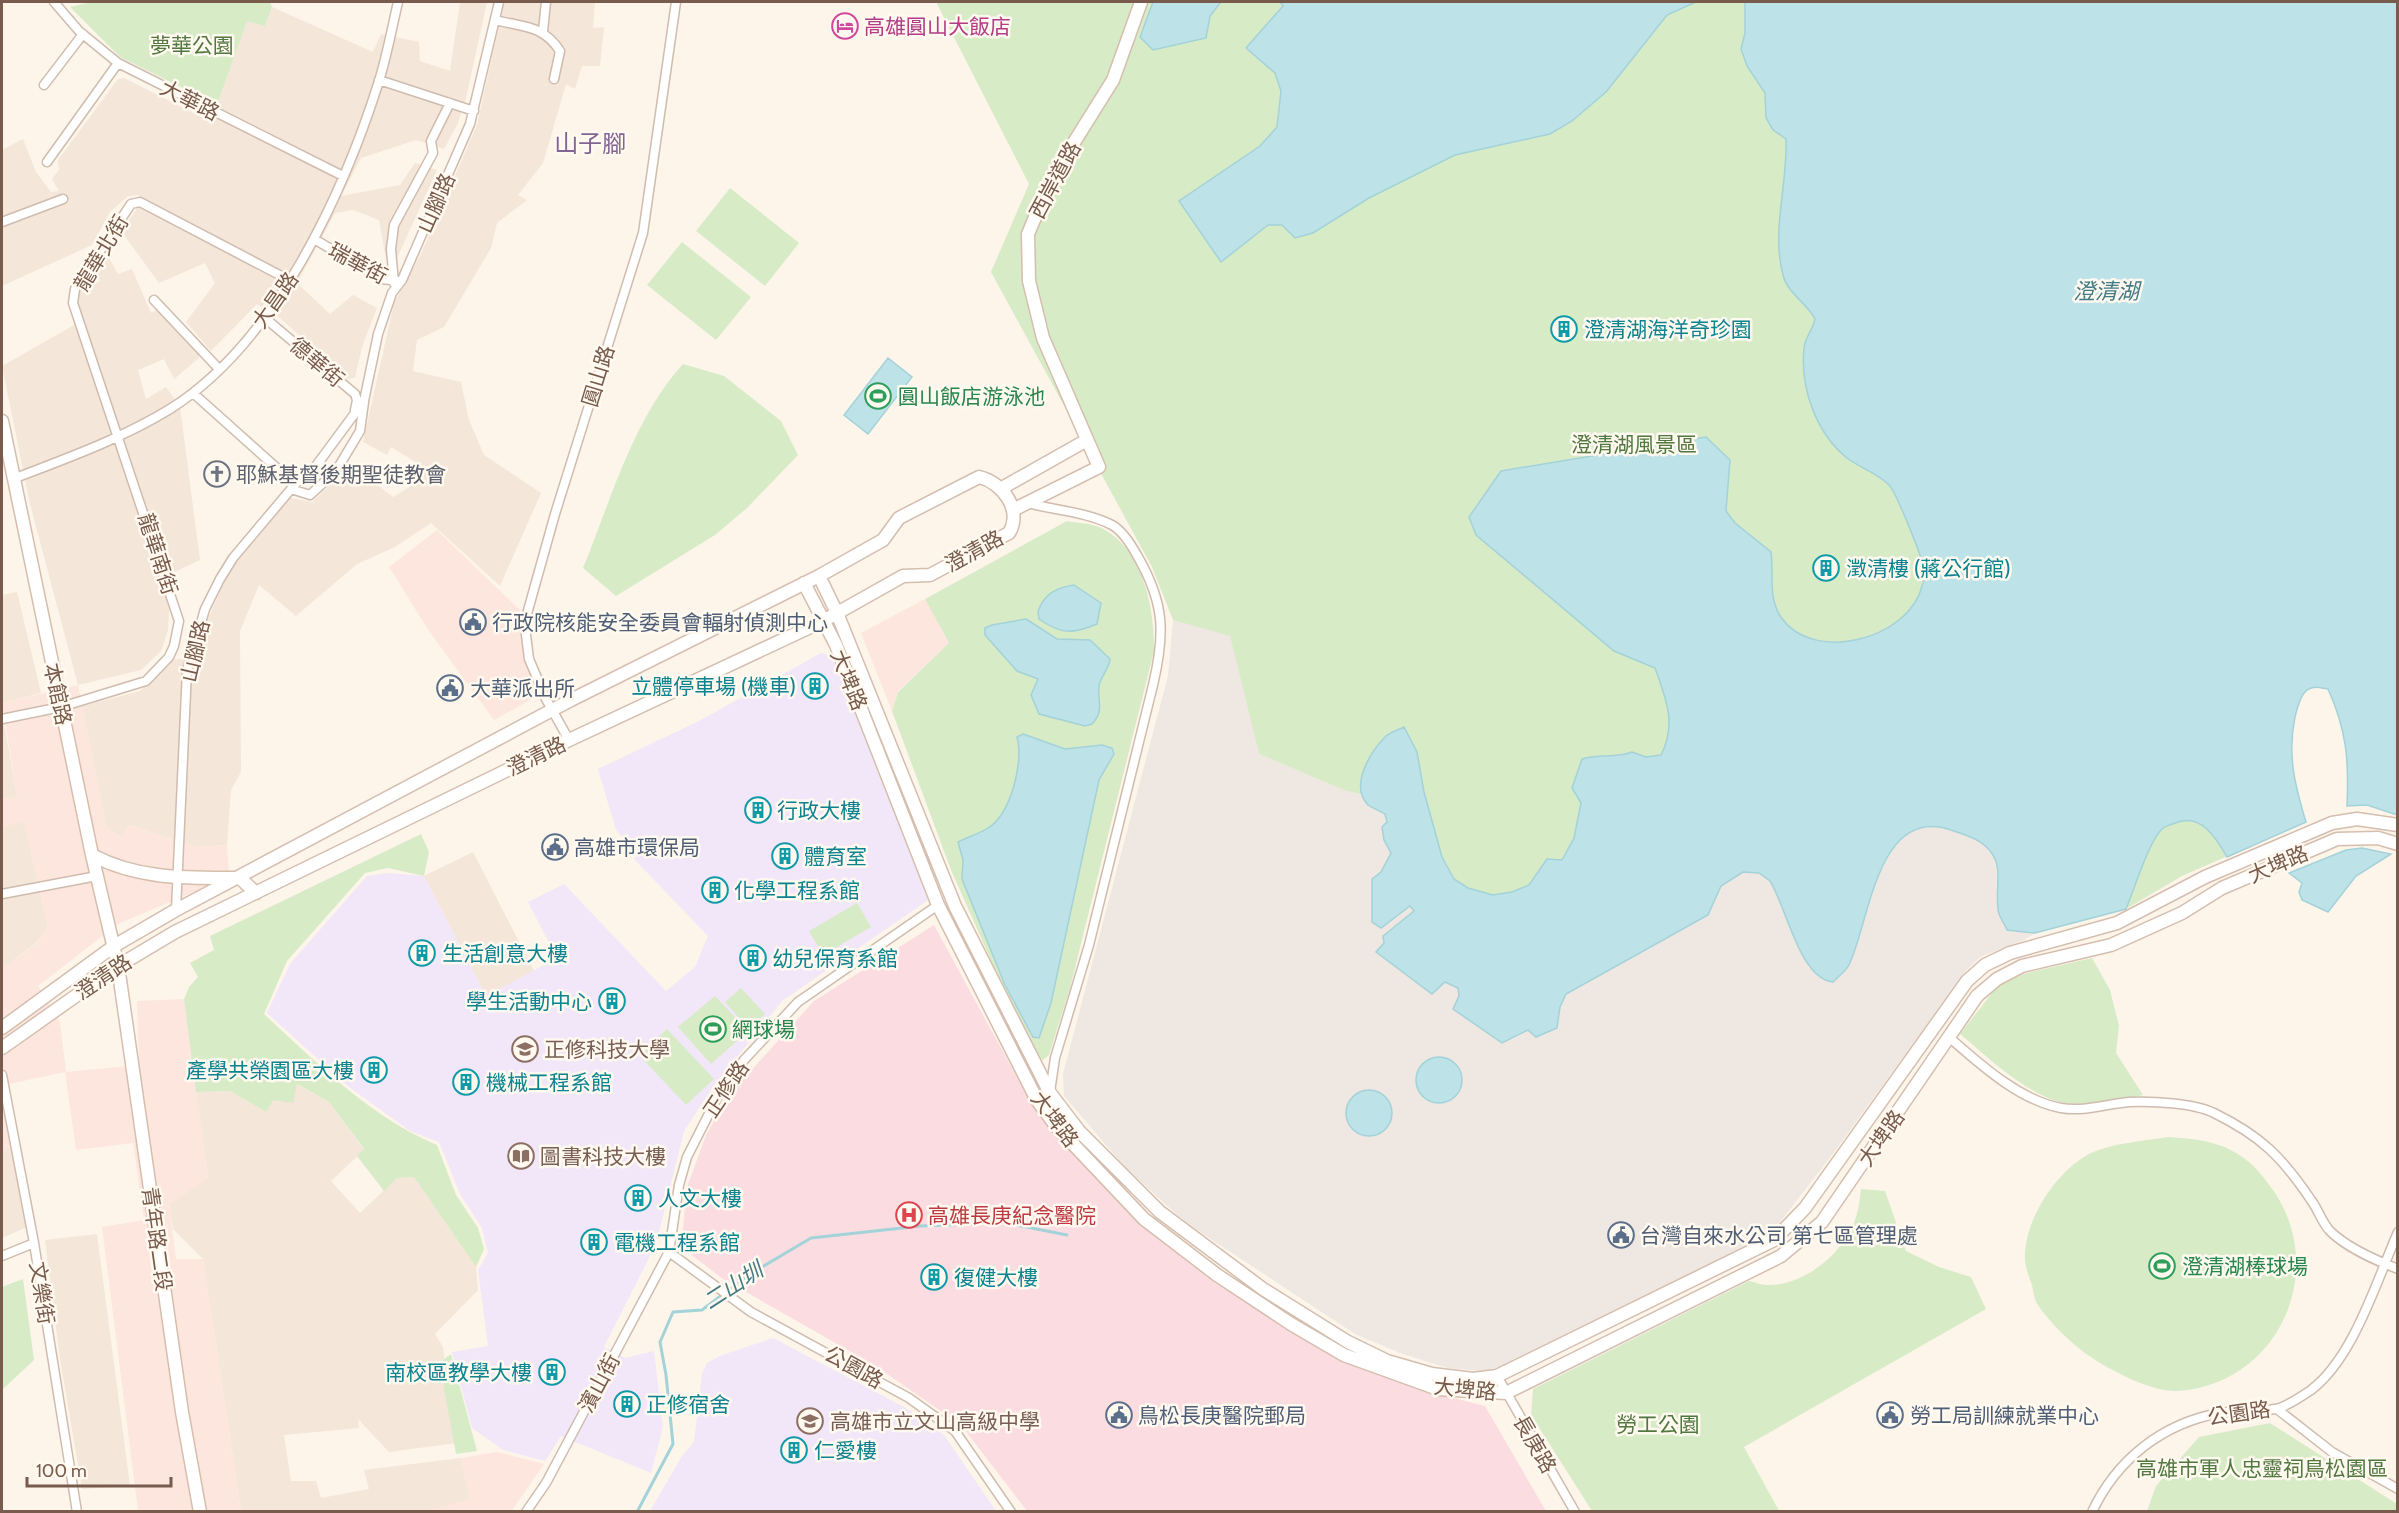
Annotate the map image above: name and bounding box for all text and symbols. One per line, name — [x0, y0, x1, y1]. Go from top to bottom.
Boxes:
hotel icon: 高雄圓山大飯店 — [830, 11, 860, 41]
place label: 高雄圓山大飯店 — [864, 14, 1011, 39]
park label: 夢華公園 — [150, 33, 234, 58]
street label: 大華路 — [156, 75, 224, 125]
district label: 山子腳 — [554, 129, 626, 158]
street label: 西岸道路 — [1024, 137, 1086, 223]
street label: 山腳路 — [412, 169, 460, 237]
street label: 龍華北街 — [69, 211, 133, 295]
street label: 瑞華街 — [324, 237, 392, 289]
street label: 大昌路 — [247, 267, 303, 333]
water label: 澄清湖 — [2073, 278, 2142, 305]
building icon: 澄清湖海洋奇珍園 — [1549, 314, 1579, 344]
place label: 澄清湖海洋奇珍園 — [1584, 317, 1752, 342]
street label: 德華街 — [285, 332, 349, 392]
street label: 圓山路 — [577, 342, 619, 410]
sports icon: 圓山飯店游泳池 — [863, 381, 893, 411]
place label: 圓山飯店游泳池 — [898, 384, 1045, 409]
park label: 澄清湖風景區 — [1571, 432, 1697, 457]
church icon: 耶穌基督後期聖徒教會 — [202, 459, 232, 489]
place label: 耶穌基督後期聖徒教會 — [236, 462, 446, 487]
street label: 龍華南街 — [133, 510, 183, 598]
street label: 澄清路 — [940, 525, 1008, 577]
building icon: 澂清樓 (蔣公行館) — [1811, 553, 1841, 583]
place label: 澂清樓 (蔣公行館) — [1846, 556, 2011, 581]
public building icon: 行政院核能安全委員會輻射偵測中心 — [458, 607, 488, 637]
place label: 行政院核能安全委員會輻射偵測中心 — [492, 610, 828, 635]
street label: 山腳路 — [176, 617, 214, 685]
street label: 大埤路 — [826, 646, 872, 714]
street label: 本館路 — [39, 661, 77, 727]
building icon: 立體停車場 (機車) — [800, 671, 830, 701]
public building icon: 大華派出所 — [435, 673, 465, 703]
place label: 立體停車場 (機車) — [631, 674, 796, 699]
place label: 大華派出所 — [470, 676, 575, 701]
street label: 澄清路 — [502, 731, 570, 781]
building icon: 行政大樓 — [743, 795, 773, 825]
place label: 行政大樓 — [777, 798, 861, 823]
public building icon: 高雄市環保局 — [540, 832, 570, 862]
place label: 高雄市環保局 — [574, 835, 700, 860]
street label: 大埤路 — [2244, 840, 2312, 888]
building icon: 體育室 — [770, 841, 800, 871]
place label: 體育室 — [804, 844, 867, 869]
building icon: 化學工程系館 — [700, 875, 730, 905]
place label: 化學工程系館 — [734, 878, 860, 903]
building icon: 生活創意大樓 — [407, 938, 437, 968]
place label: 生活創意大樓 — [442, 941, 568, 966]
building icon: 幼兒保育系館 — [738, 943, 768, 973]
place label: 幼兒保育系館 — [772, 946, 898, 971]
street label: 澄清路 — [70, 949, 136, 1005]
building icon: 學生活動中心 — [597, 986, 627, 1016]
place label: 學生活動中心 — [466, 989, 592, 1014]
sports icon: 網球場 — [698, 1014, 728, 1044]
place label: 網球場 — [732, 1017, 795, 1042]
school or university icon: 正修科技大學 — [510, 1034, 540, 1064]
place label: 正修科技大學 — [544, 1037, 670, 1062]
building icon: 產學共榮園區大樓 — [359, 1055, 389, 1085]
street label: 正修路 — [698, 1056, 754, 1122]
place label: 產學共榮園區大樓 — [186, 1058, 354, 1083]
building icon: 機械工程系館 — [451, 1067, 481, 1097]
place label: 機械工程系館 — [486, 1070, 612, 1095]
street label: 大埤路 — [1026, 1086, 1084, 1152]
street label: 大埤路 — [1853, 1105, 1909, 1171]
library icon: 圖書科技大樓 — [506, 1141, 536, 1171]
place label: 圖書科技大樓 — [540, 1144, 666, 1169]
building icon: 人文大樓 — [623, 1183, 653, 1213]
street label: 青年路二段 — [137, 1185, 177, 1293]
place label: 人文大樓 — [658, 1186, 742, 1211]
hospital icon: 高雄長庚紀念醫院 — [894, 1200, 924, 1230]
place label: 高雄長庚紀念醫院 — [928, 1203, 1096, 1228]
public building icon: 台灣自來水公司 第七區管理處 — [1606, 1220, 1636, 1250]
place label: 台灣自來水公司 第七區管理處 — [1640, 1223, 1918, 1248]
building icon: 電機工程系館 — [579, 1227, 609, 1257]
place label: 電機工程系館 — [614, 1230, 740, 1255]
sports icon: 澄清湖棒球場 — [2147, 1251, 2177, 1281]
place label: 澄清湖棒球場 — [2182, 1254, 2308, 1279]
water label: 二山圳 — [698, 1255, 771, 1315]
street label: 文樂街 — [25, 1260, 59, 1326]
building icon: 復健大樓 — [919, 1262, 949, 1292]
place label: 復健大樓 — [954, 1265, 1038, 1290]
street label: 公園路 — [820, 1341, 888, 1393]
street label: 濱山街 — [573, 1349, 625, 1417]
building icon: 南校區教學大樓 — [537, 1357, 567, 1387]
place label: 南校區教學大樓 — [385, 1360, 532, 1385]
street label: 大埤路 — [1432, 1373, 1498, 1405]
building icon: 正修宿舍 — [612, 1389, 642, 1419]
place label: 正修宿舍 — [646, 1392, 730, 1417]
street label: 公園路 — [2206, 1396, 2272, 1430]
public building icon: 鳥松長庚醫院郵局 — [1104, 1400, 1134, 1430]
public building icon: 勞工局訓練就業中心 — [1875, 1400, 1905, 1430]
place label: 鳥松長庚醫院郵局 — [1138, 1403, 1306, 1428]
place label: 勞工局訓練就業中心 — [1910, 1403, 2099, 1428]
school or university icon: 高雄市立文山高級中學 — [795, 1406, 825, 1436]
place label: 高雄市立文山高級中學 — [830, 1409, 1040, 1434]
street label: 長庚路 — [1508, 1410, 1562, 1478]
park label: 勞工公園 — [1616, 1412, 1700, 1437]
building icon: 仁愛樓 — [779, 1435, 809, 1465]
place label: 仁愛樓 — [814, 1438, 877, 1463]
scale bar — [27, 1450, 171, 1488]
park label: 高雄市軍人忠靈祠鳥松園區 — [2136, 1456, 2388, 1481]
text: 100 m — [36, 1460, 87, 1482]

